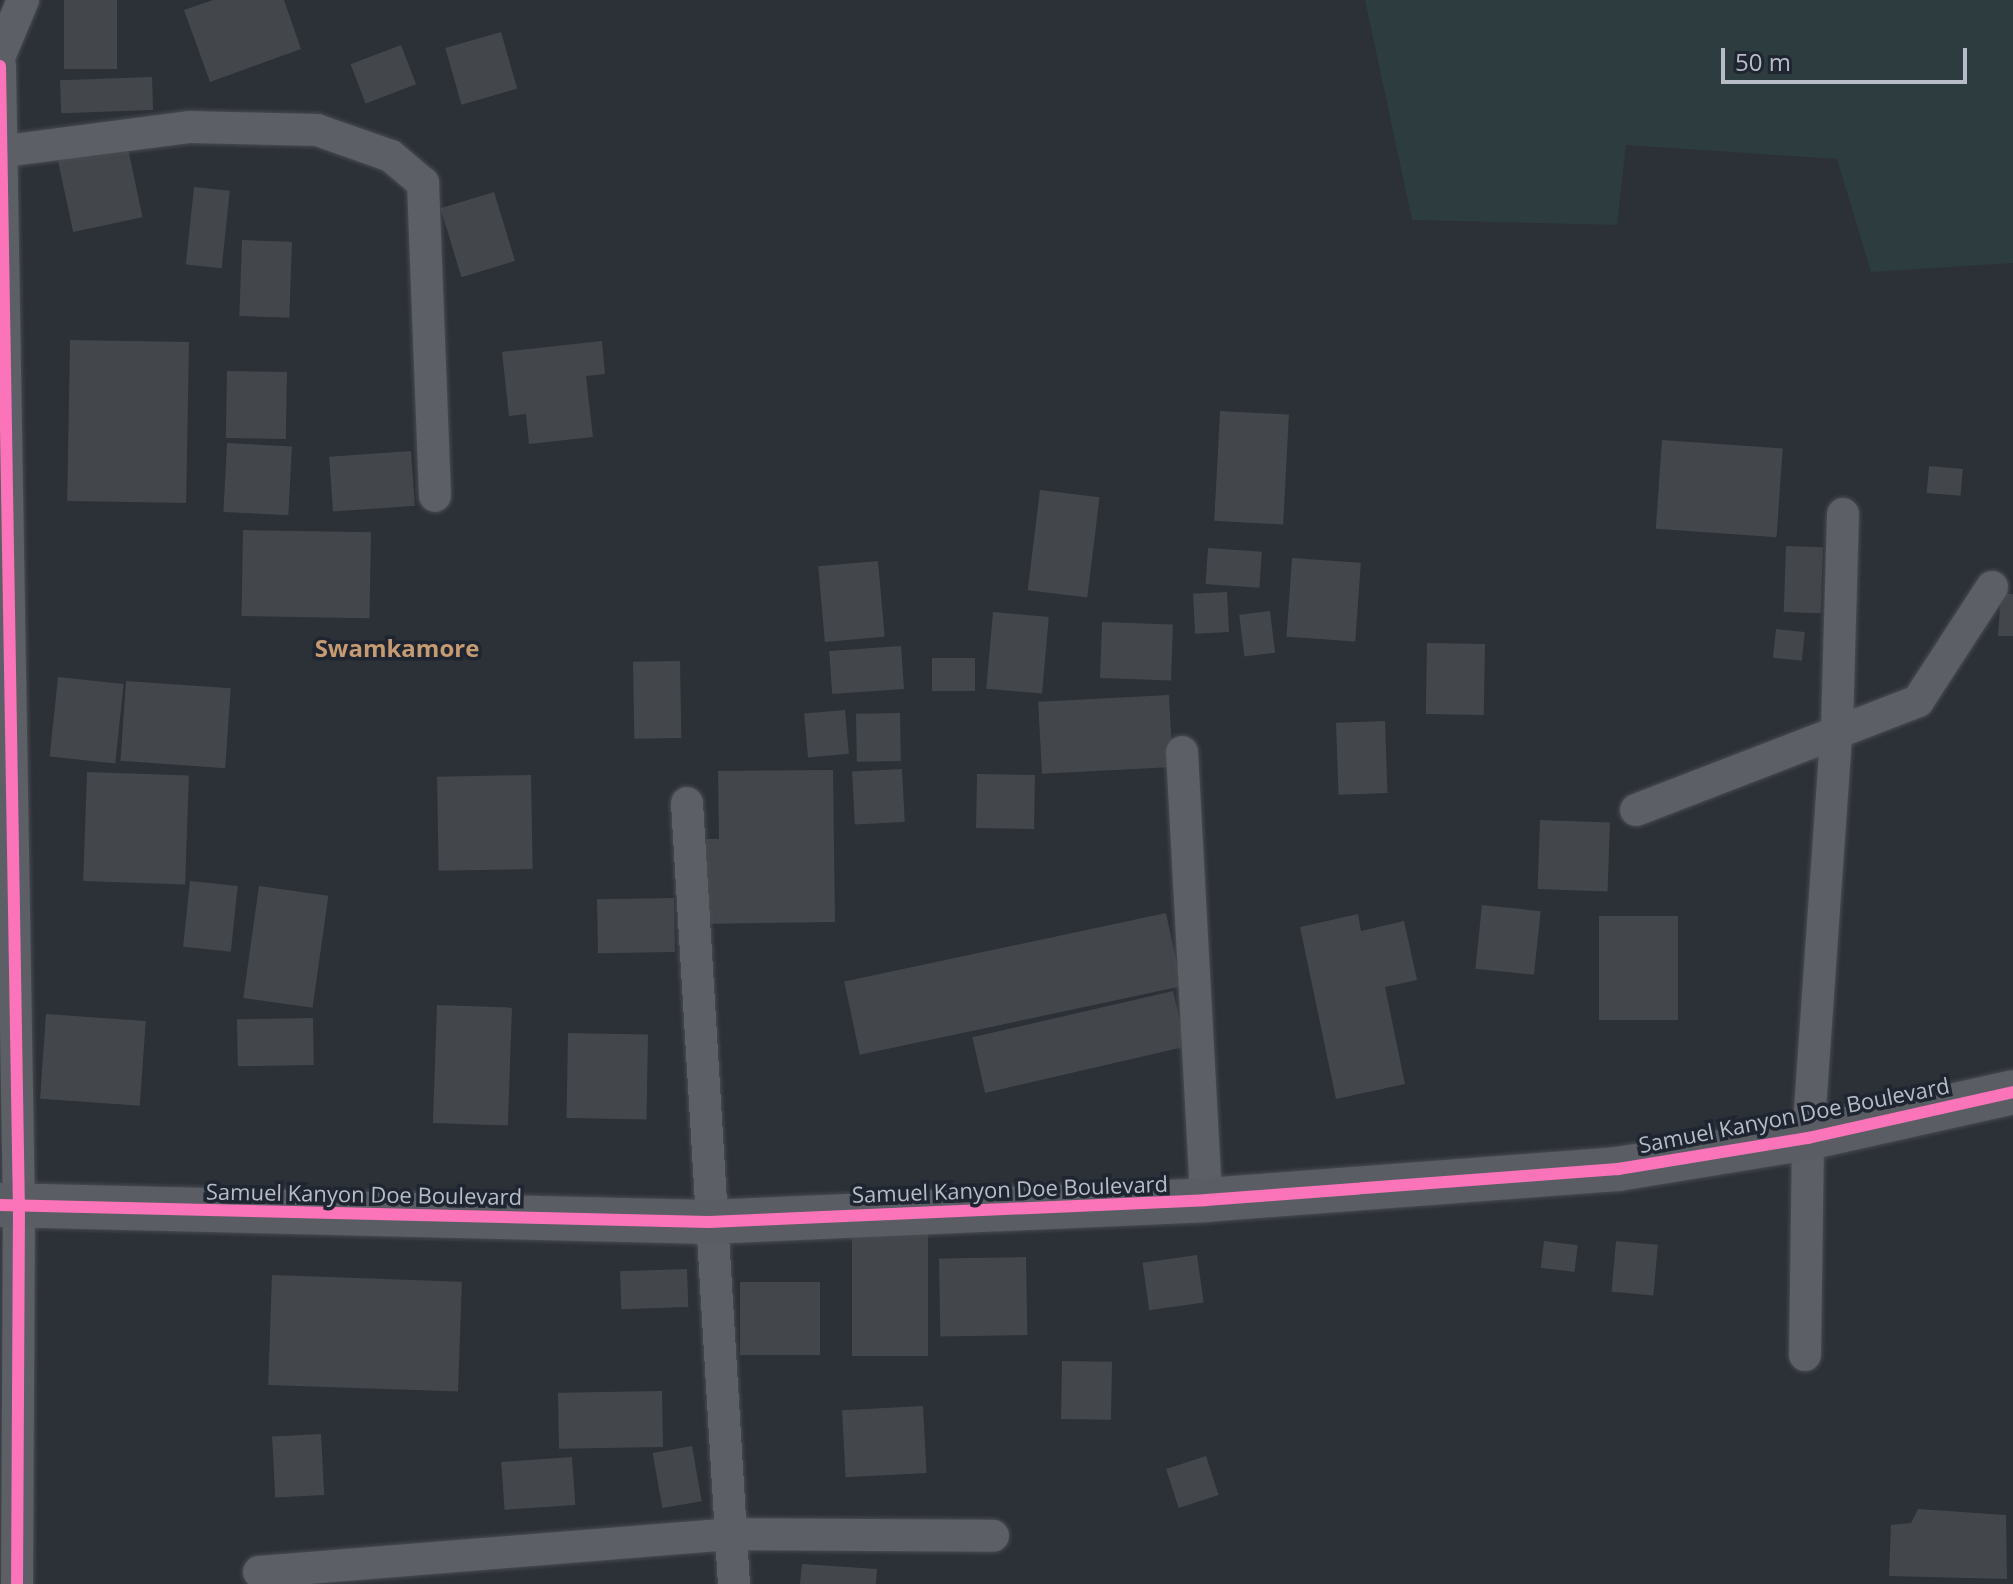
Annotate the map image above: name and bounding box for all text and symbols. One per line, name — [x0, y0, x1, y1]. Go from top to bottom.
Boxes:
scale bar — [1725, 32, 1971, 82]
text: 50 m — [1735, 45, 1791, 78]
district label: Swamkamore — [315, 634, 479, 662]
street label: Samuel Kanyon Doe Boulevard — [1636, 1072, 1952, 1158]
street label: Samuel Kanyon Doe Boulevard — [852, 1170, 1168, 1208]
street label: Samuel Kanyon Doe Boulevard — [206, 1178, 522, 1210]

